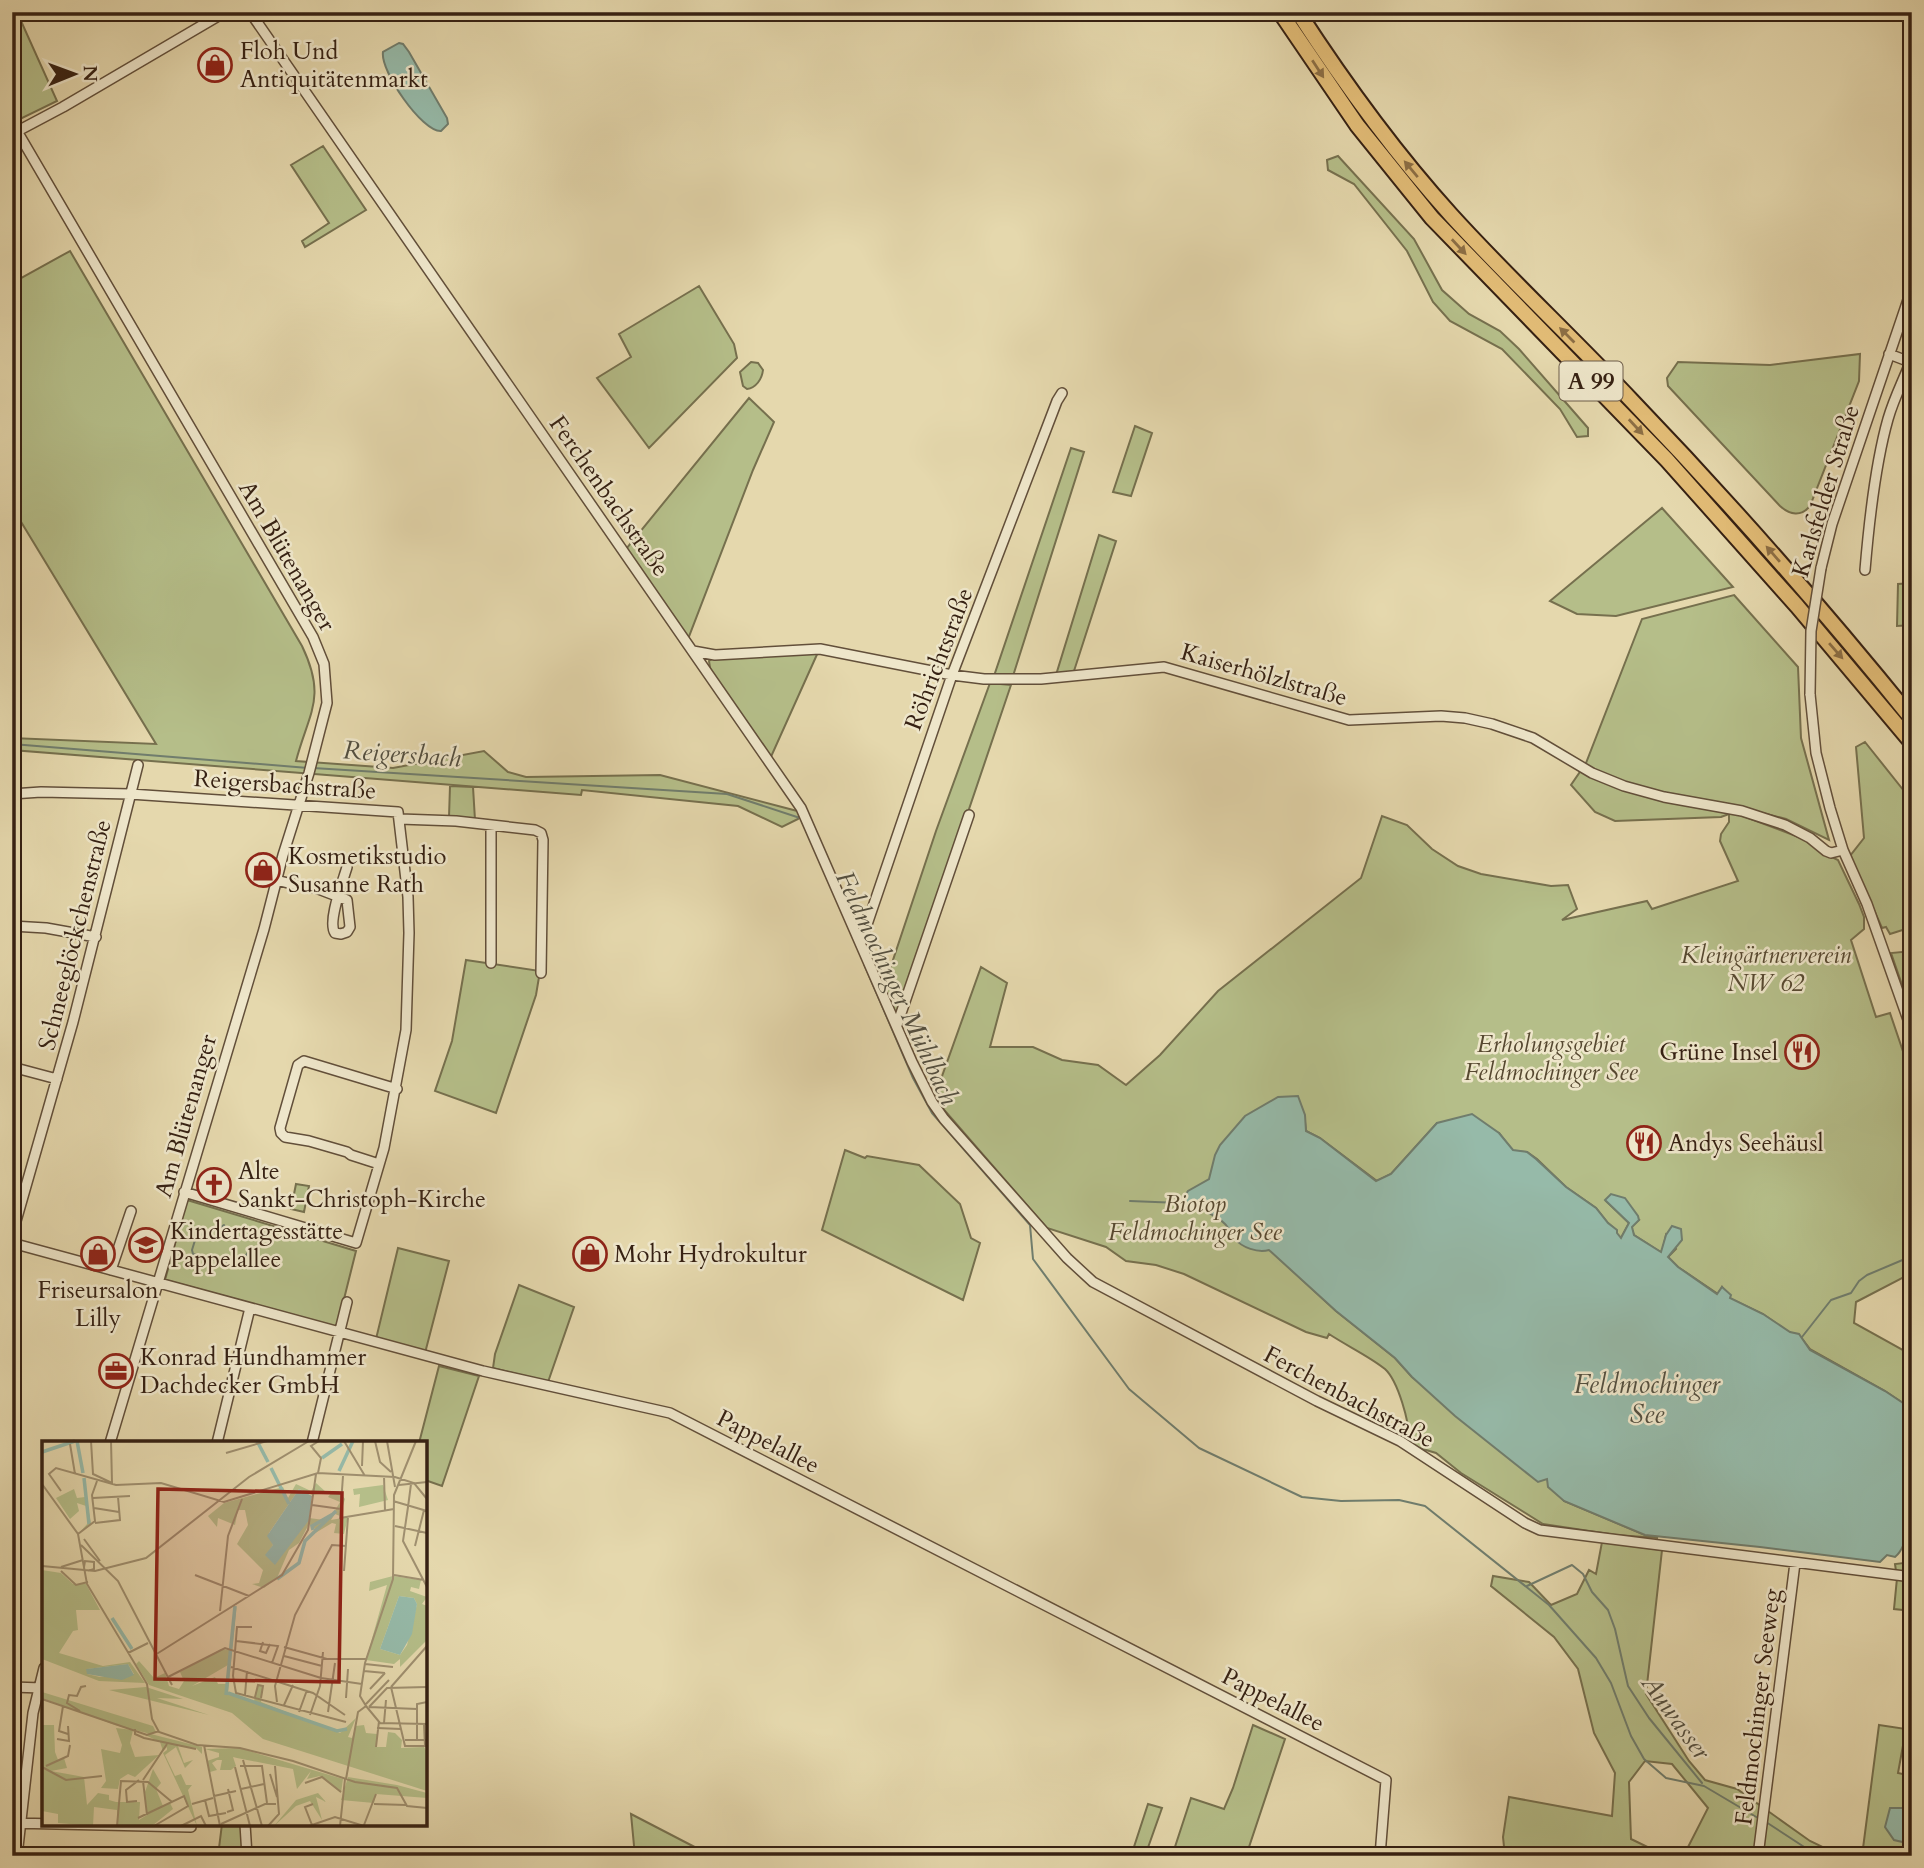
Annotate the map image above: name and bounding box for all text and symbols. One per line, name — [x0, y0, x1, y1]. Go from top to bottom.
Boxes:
place label: Floh Und Antiquitätenmarkt — [240, 35, 428, 96]
north arrow — [38, 38, 108, 108]
shop icon: Floh Und Antiquitätenmarkt — [196, 46, 234, 84]
one-way arrow — [1311, 60, 1324, 79]
text: N — [77, 65, 103, 83]
one-way arrow — [1404, 161, 1419, 179]
one-way arrow — [1451, 238, 1467, 255]
one-way arrow — [1560, 327, 1576, 344]
road number: A 99 — [1560, 362, 1622, 400]
street label: Karlsfelder Straße — [1784, 401, 1868, 581]
street label: Ferchenbachstraße — [541, 409, 677, 583]
one-way arrow — [1627, 418, 1643, 435]
street label: Am Blütenanger — [231, 475, 344, 637]
one-way arrow — [1766, 546, 1781, 563]
street label: Röhrichtstraße — [897, 583, 981, 735]
street label: Kaiserhölzlstraße — [1177, 635, 1351, 715]
one-way arrow — [1828, 643, 1843, 660]
water label: Reigersbach — [342, 732, 463, 776]
street label: Reigersbachstraße — [193, 762, 377, 808]
street label: Schneeglöckchenstraße — [30, 816, 120, 1054]
place label: Kosmetikstudio Susanne Rath — [288, 840, 447, 901]
shop icon: Kosmetikstudio Susanne Rath — [244, 851, 282, 889]
water label: Feldmochinger Mühlbach — [827, 865, 967, 1111]
park label: Kleingärtnerverein NW 62 — [1681, 939, 1852, 1000]
park label: Erholungsgebiet Feldmochinger See — [1464, 1028, 1638, 1089]
street label: Am Blütenanger — [147, 1030, 225, 1202]
restaurant icon: Grüne Insel — [1783, 1033, 1821, 1071]
place label: Grüne Insel — [1659, 1036, 1778, 1069]
restaurant icon: Andys Seehäusl — [1625, 1124, 1663, 1162]
place label: Andys Seehäusl — [1668, 1127, 1824, 1160]
place label: Alte Sankt-Christoph-Kirche — [238, 1155, 486, 1216]
church icon: Alte Sankt-Christoph-Kirche — [195, 1166, 233, 1204]
park label: Biotop Feldmochinger See — [1108, 1188, 1282, 1249]
place label: Kindertagesstätte Pappelallee — [170, 1215, 343, 1276]
school or university icon: Kindertagesstätte Pappelallee — [127, 1226, 165, 1264]
shop icon: Friseursalon Lilly — [79, 1235, 117, 1273]
shop icon: Mohr Hydrokultur — [571, 1235, 609, 1273]
place label: Mohr Hydrokultur — [614, 1238, 807, 1271]
place label: Friseursalon Lilly — [37, 1274, 159, 1335]
street label: Ferchenbachstraße — [1258, 1338, 1440, 1456]
place label: Konrad Hundhammer Dachdecker GmbH — [140, 1341, 367, 1402]
office icon: Konrad Hundhammer Dachdecker GmbH — [97, 1352, 135, 1390]
water label: Feldmochinger See — [1574, 1367, 1722, 1432]
street label: Pappelallee — [711, 1402, 825, 1482]
inset map — [42, 1441, 427, 1826]
street label: Feldmochinger Seeweg — [1727, 1586, 1789, 1827]
street label: Pappelallee — [1216, 1660, 1330, 1740]
water label: Auwasser — [1633, 1666, 1720, 1768]

